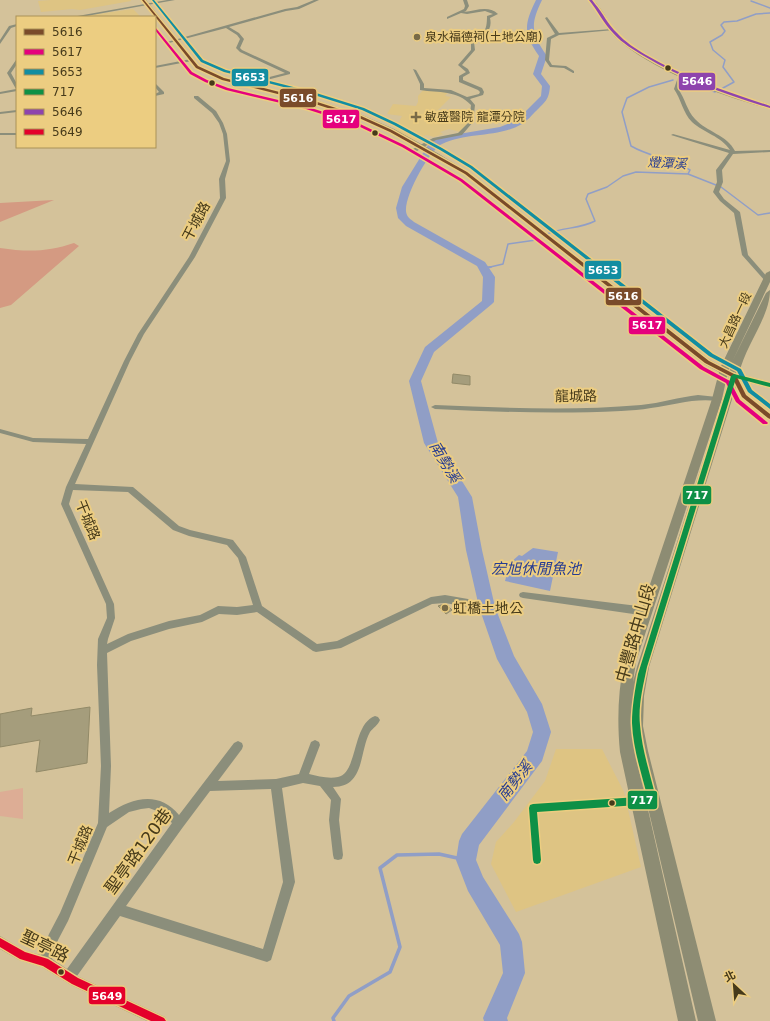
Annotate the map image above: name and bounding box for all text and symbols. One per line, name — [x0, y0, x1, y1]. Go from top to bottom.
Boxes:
legend — [16, 16, 156, 148]
text: 5616 — [52, 25, 83, 39]
place label: 泉水福德祠(土地公廟) — [425, 30, 542, 44]
marker: 泉水福德祠(土地公廟) — [412, 32, 422, 42]
text: 5617 — [52, 45, 83, 59]
unlabelled marker — [663, 63, 673, 73]
text: 5653 — [52, 65, 83, 79]
line badge: 5653 — [231, 68, 269, 87]
text: 5653 — [235, 71, 265, 84]
line badge: 5646 — [678, 72, 716, 91]
text: 5646 — [682, 75, 713, 88]
unlabelled marker — [207, 78, 217, 88]
text: 717 — [52, 85, 75, 99]
line badge: 5616 — [279, 88, 317, 108]
text: 5616 — [283, 92, 314, 105]
text: 5646 — [52, 105, 83, 119]
line badge: 5617 — [322, 109, 360, 129]
place label: 敏盛醫院 龍潭分院 — [425, 110, 525, 124]
marker: 敏盛醫院 龍潭分院 — [410, 111, 422, 123]
text: 5617 — [326, 113, 356, 126]
text: 5649 — [52, 125, 83, 139]
unlabelled marker — [370, 128, 380, 138]
water label: 燈潭溪 — [647, 154, 689, 172]
street label: 干城路 — [179, 199, 213, 243]
line badge: 5653 — [584, 260, 622, 280]
text: 5653 — [588, 264, 618, 277]
line badge: 5616 — [605, 287, 642, 306]
text: 5616 — [608, 290, 639, 303]
street label: 大昌路一段 — [716, 290, 754, 350]
line badge: 5617 — [628, 316, 666, 335]
text: 5617 — [632, 319, 662, 332]
street label: 龍城路 — [555, 388, 597, 404]
water label: 南勢溪 — [426, 438, 465, 488]
line badge: 717 — [682, 485, 712, 505]
text: 717 — [686, 489, 708, 502]
street label: 干城路 — [73, 498, 103, 542]
water label: 宏旭休閒魚池 — [491, 560, 583, 578]
street label: 中豐路中山段 — [611, 581, 659, 685]
place label: 虹橋土地公 — [453, 600, 523, 616]
marker: 虹橋土地公 — [440, 603, 450, 613]
water label: 南勢溪 — [494, 756, 537, 804]
line badge: 717 — [627, 790, 658, 810]
text: 717 — [631, 794, 653, 807]
unlabelled marker — [607, 798, 617, 808]
street label: 聖亭路120巷 — [100, 804, 176, 898]
street label: 干城路 — [65, 823, 95, 867]
street label: 聖亭路 — [18, 926, 72, 966]
north arrow — [714, 965, 754, 1005]
unlabelled marker — [56, 967, 66, 977]
text: 北 — [722, 968, 738, 985]
line badge: 5649 — [88, 986, 126, 1005]
text: 5649 — [92, 990, 122, 1003]

